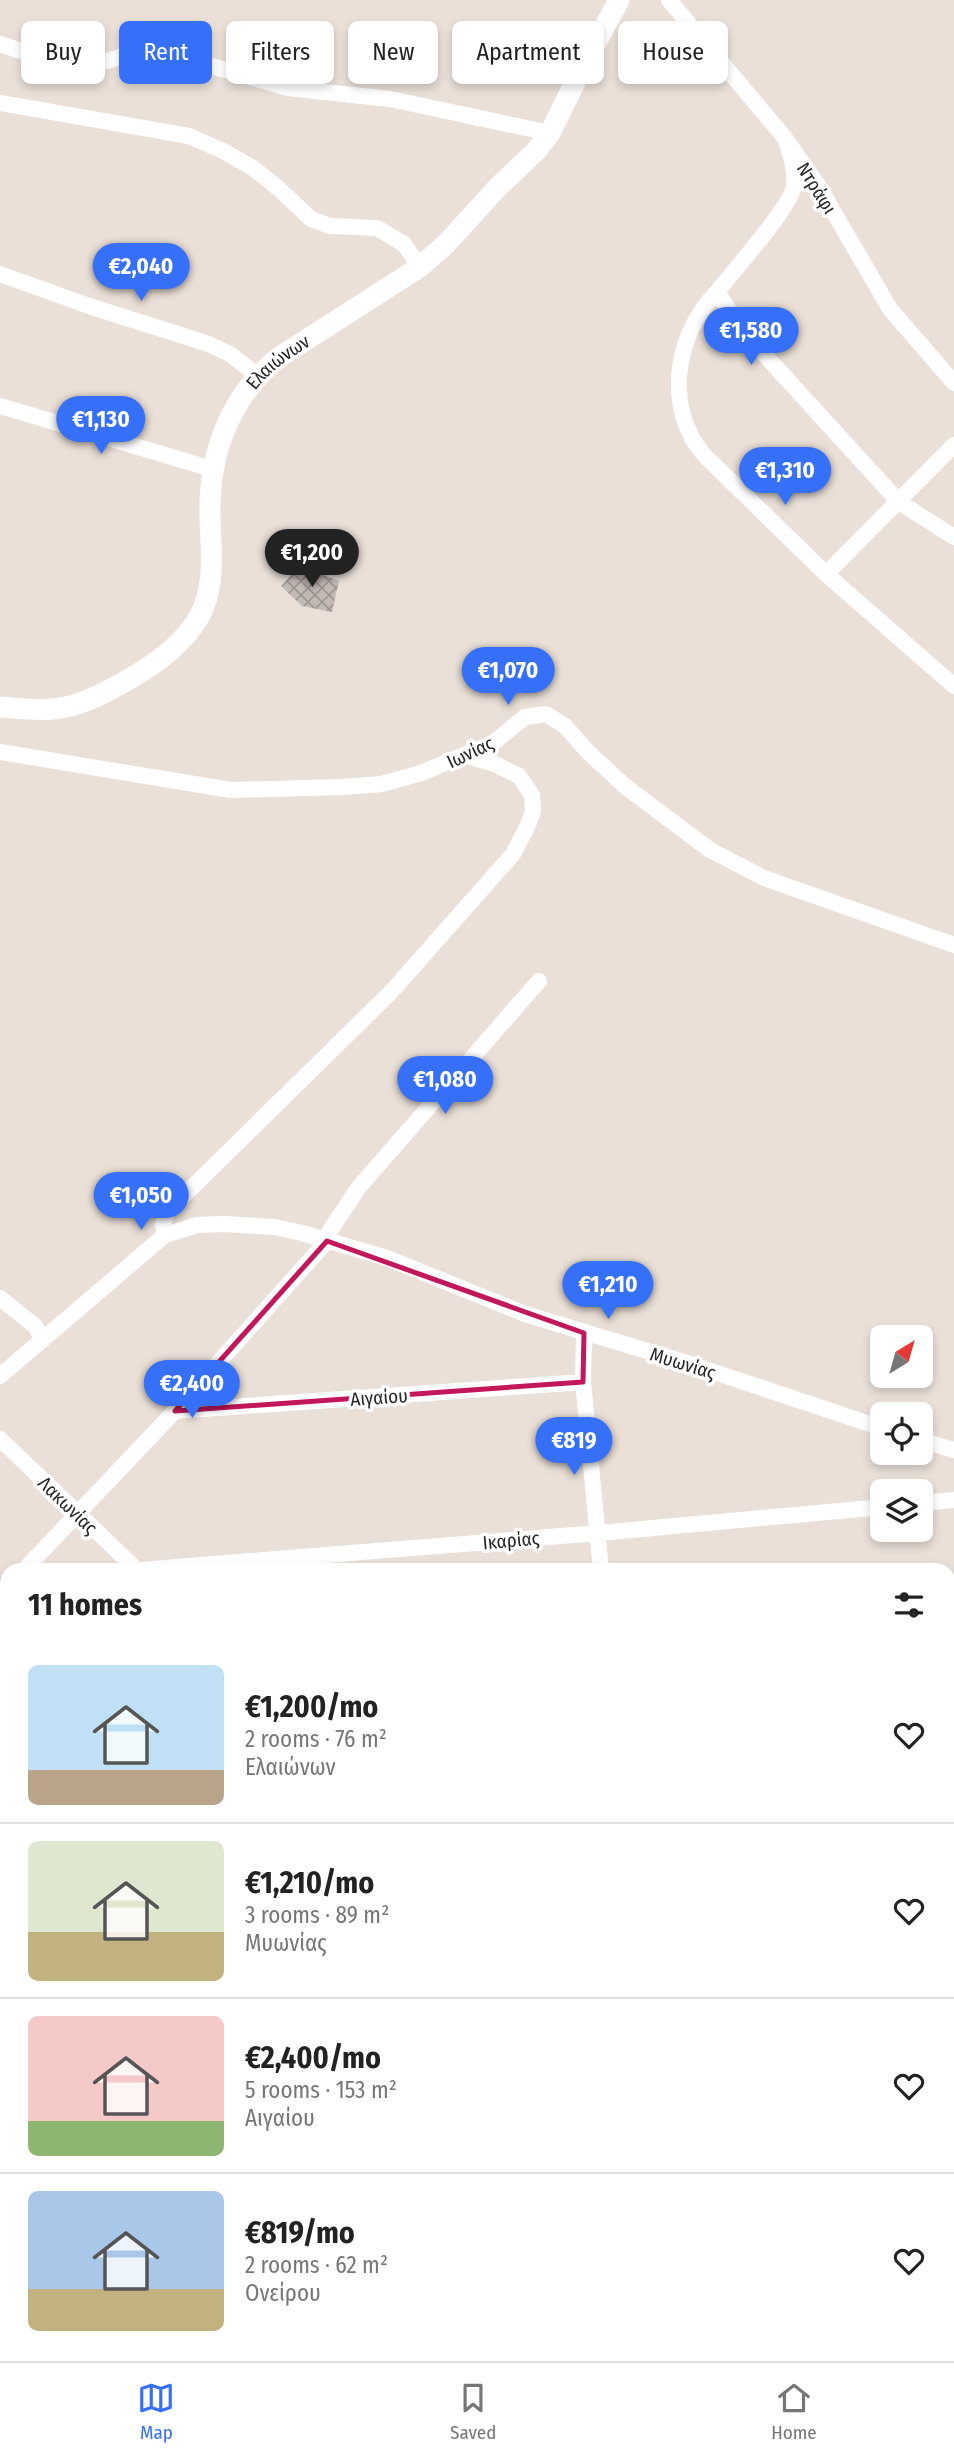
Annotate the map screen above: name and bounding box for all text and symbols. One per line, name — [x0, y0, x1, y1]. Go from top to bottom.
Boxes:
chip: Buy — [21, 21, 105, 84]
chip: Rent — [119, 21, 212, 84]
chip: Filters — [226, 21, 334, 84]
chip: New — [348, 21, 438, 84]
chip: Apartment — [452, 21, 604, 84]
chip: House — [618, 21, 728, 84]
street label: Ντράφι — [792, 158, 841, 218]
pin: €2,040 — [84, 244, 198, 303]
text: €2,040 — [109, 252, 173, 280]
pin: €1,580 — [694, 308, 808, 367]
text: €1,580 — [720, 316, 782, 344]
street label: Ελαιώνων — [241, 329, 315, 394]
pin: €1,130 — [44, 396, 158, 456]
text: €1,130 — [72, 405, 130, 433]
pin: €1,310 — [728, 448, 842, 507]
text: €1,310 — [755, 456, 815, 484]
pin: €1,200 — [255, 530, 369, 589]
text: €1,200 — [281, 538, 343, 566]
pin: €1,070 — [451, 648, 565, 707]
text: €1,070 — [478, 656, 538, 684]
street label: Ιωνίας — [443, 732, 497, 773]
pin: €1,080 — [388, 1056, 502, 1116]
text: €1,080 — [413, 1065, 477, 1093]
pin: €1,050 — [84, 1172, 198, 1232]
text: €1,050 — [110, 1181, 172, 1209]
pin: €1,210 — [551, 1262, 665, 1321]
text: €1,210 — [578, 1270, 638, 1298]
north arrow — [870, 1325, 933, 1388]
map controls — [870, 1325, 933, 1542]
street label: Μυωνίας — [647, 1343, 719, 1384]
pin: €2,400 — [135, 1360, 249, 1420]
text: €2,400 — [160, 1369, 224, 1397]
street label: Αιγαίου — [349, 1384, 409, 1411]
button: locate — [870, 1402, 933, 1465]
pin: €819 — [533, 1418, 615, 1477]
text: €819 — [551, 1426, 597, 1454]
street label: Λακωνίας — [33, 1472, 102, 1539]
button: layers — [870, 1479, 933, 1542]
street label: Ικαρίας — [482, 1527, 540, 1554]
icon: filters — [890, 1586, 928, 1624]
text: 11 homes — [28, 1587, 142, 1623]
text: €1,200/mo — [245, 1689, 378, 1725]
icon: home — [84, 1693, 168, 1777]
icon: heart — [890, 1716, 928, 1754]
text: 2 rooms · 76 m² — [245, 1725, 387, 1753]
text: Ελαιώνων — [245, 1753, 336, 1781]
text: €1,210/mo — [245, 1865, 374, 1901]
icon: home — [84, 1869, 168, 1953]
icon: heart — [890, 1892, 928, 1930]
text: 3 rooms · 89 m² — [245, 1901, 389, 1929]
text: Μυωνίας — [245, 1929, 327, 1957]
text: €2,400/mo — [245, 2040, 381, 2076]
icon: home — [84, 2044, 168, 2128]
icon: heart — [890, 2067, 928, 2105]
text: 5 rooms · 153 m² — [245, 2076, 397, 2104]
text: Αιγαίου — [245, 2104, 315, 2132]
text: €819/mo — [245, 2215, 355, 2251]
icon: home — [84, 2219, 168, 2303]
icon: heart — [890, 2242, 928, 2280]
text: 2 rooms · 62 m² — [245, 2251, 388, 2279]
text: Ονείρου — [245, 2279, 321, 2307]
tab: Map — [137, 2379, 175, 2444]
tab: Saved — [450, 2379, 496, 2444]
tab: Home — [771, 2379, 817, 2444]

